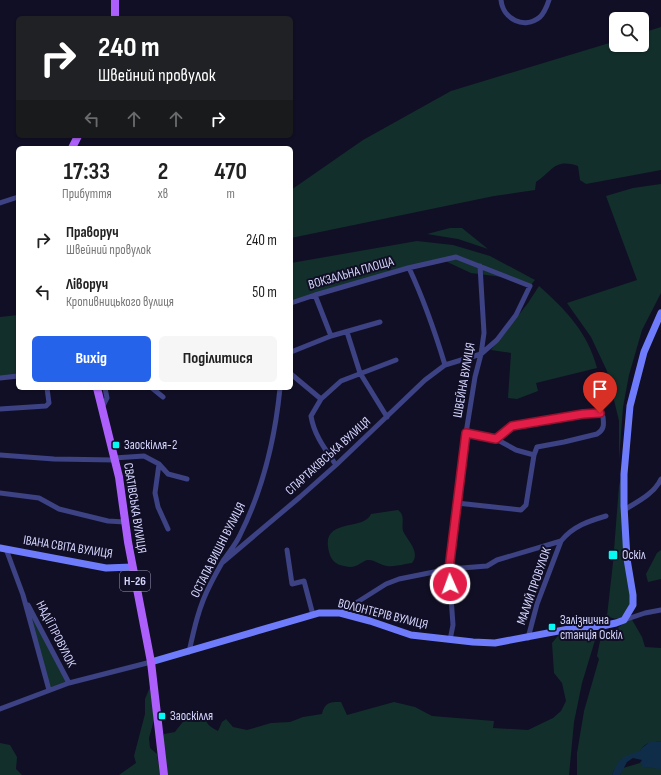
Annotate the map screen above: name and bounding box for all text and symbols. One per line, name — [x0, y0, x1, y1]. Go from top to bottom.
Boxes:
map controls — [609, 12, 649, 52]
button: search — [609, 12, 649, 52]
text: 240 m — [98, 31, 159, 64]
icon: right — [32, 32, 84, 84]
text: Швейний провулок — [98, 65, 216, 86]
icon: left — [81, 108, 103, 130]
icon: ahead — [123, 108, 145, 130]
icon: ahead — [165, 108, 187, 130]
icon: right — [207, 108, 229, 130]
text: 17:33 — [64, 157, 110, 186]
text: 2 — [158, 157, 168, 186]
text: 470 — [214, 157, 247, 186]
text: Прибуття — [62, 186, 112, 202]
text: хв — [158, 186, 168, 202]
text: m — [226, 186, 235, 202]
text: Праворуч — [66, 223, 119, 242]
icon: right — [32, 229, 54, 251]
text: 240 m — [246, 231, 277, 250]
text: Швейний провулок — [66, 242, 151, 258]
street label: ВОКЗАЛЬНА ПЛОЩА — [307, 253, 396, 293]
text: Ліворуч — [66, 275, 108, 294]
icon: left — [32, 281, 54, 303]
text: 50 m — [252, 283, 277, 302]
text: Кропивницького вулиця — [66, 294, 174, 310]
button: Вихід — [32, 336, 151, 382]
button: Поділитися — [159, 336, 277, 382]
street label: ШВЕЙНА ВУЛИЦЯ — [450, 341, 478, 419]
pin — [583, 372, 617, 413]
icon: arrive — [589, 378, 611, 400]
street label: СПАРТАКІВСЬКА ВУЛИЦЯ — [282, 413, 374, 499]
place label: Заоскілля-2 — [124, 437, 177, 453]
marker: Заоскілля-2 — [111, 440, 121, 450]
street label: СВАТІВСЬКА ВУЛИЦЯ — [120, 462, 150, 554]
street label: ОСТАПА ВИШНІ ВУЛИЦЯ — [187, 500, 249, 600]
street label: ІВАНА СВІТА ВУЛИЦЯ — [22, 532, 114, 562]
street label: МАЛИЙ ПРОВУЛОК — [513, 545, 555, 627]
place label: Оскіл — [622, 547, 646, 563]
marker: Оскіл — [607, 549, 619, 561]
position arrow — [429, 563, 471, 605]
road number: Н-26 — [120, 571, 150, 591]
street label: ВОЛОНТЕРІВ ВУЛИЦЯ — [336, 595, 430, 633]
street label: НАДІЇ ПРОВУЛОК — [32, 598, 80, 670]
place label: Залізнична станція Оскіл — [560, 612, 623, 643]
marker: Залізнична станція Оскіл — [547, 622, 557, 632]
place label: Заоскілля — [170, 708, 213, 724]
marker: Заоскілля — [157, 711, 167, 721]

